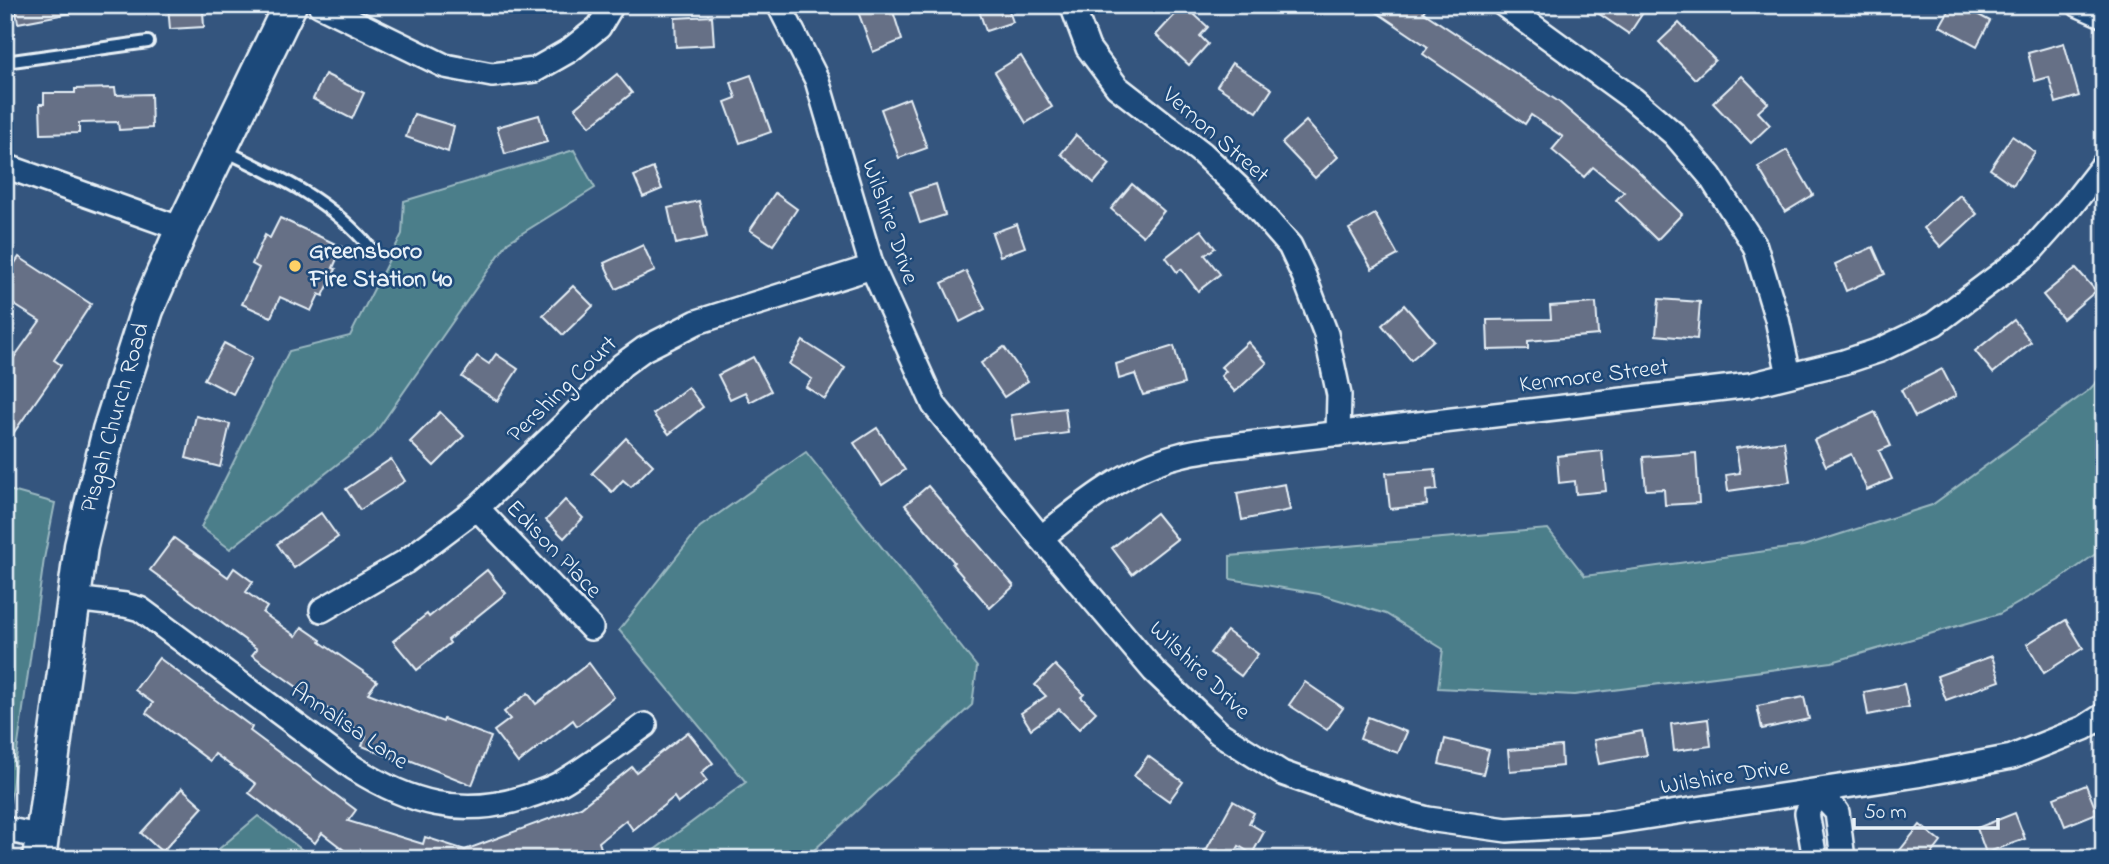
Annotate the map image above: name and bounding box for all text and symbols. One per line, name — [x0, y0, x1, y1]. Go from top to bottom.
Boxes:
street label: Vernon Street — [1153, 79, 1276, 193]
street label: Wilshire Drive — [851, 155, 927, 290]
place label: Greensboro Fire Station 40 — [308, 235, 453, 298]
marker: Greensboro Fire Station 40 — [287, 258, 303, 274]
street label: Pisgah Church Road — [72, 318, 160, 517]
street label: Pershing Court — [500, 328, 626, 452]
street label: Kenmore Street — [1517, 350, 1671, 404]
street label: Edison Place — [497, 493, 609, 608]
street label: Wilshire Drive — [1140, 613, 1258, 729]
street label: Annalisa Lane — [283, 675, 415, 779]
street label: Wilshire Drive — [1658, 750, 1792, 805]
scale bar — [1854, 787, 1997, 831]
text: 50 m — [1864, 798, 1907, 828]

